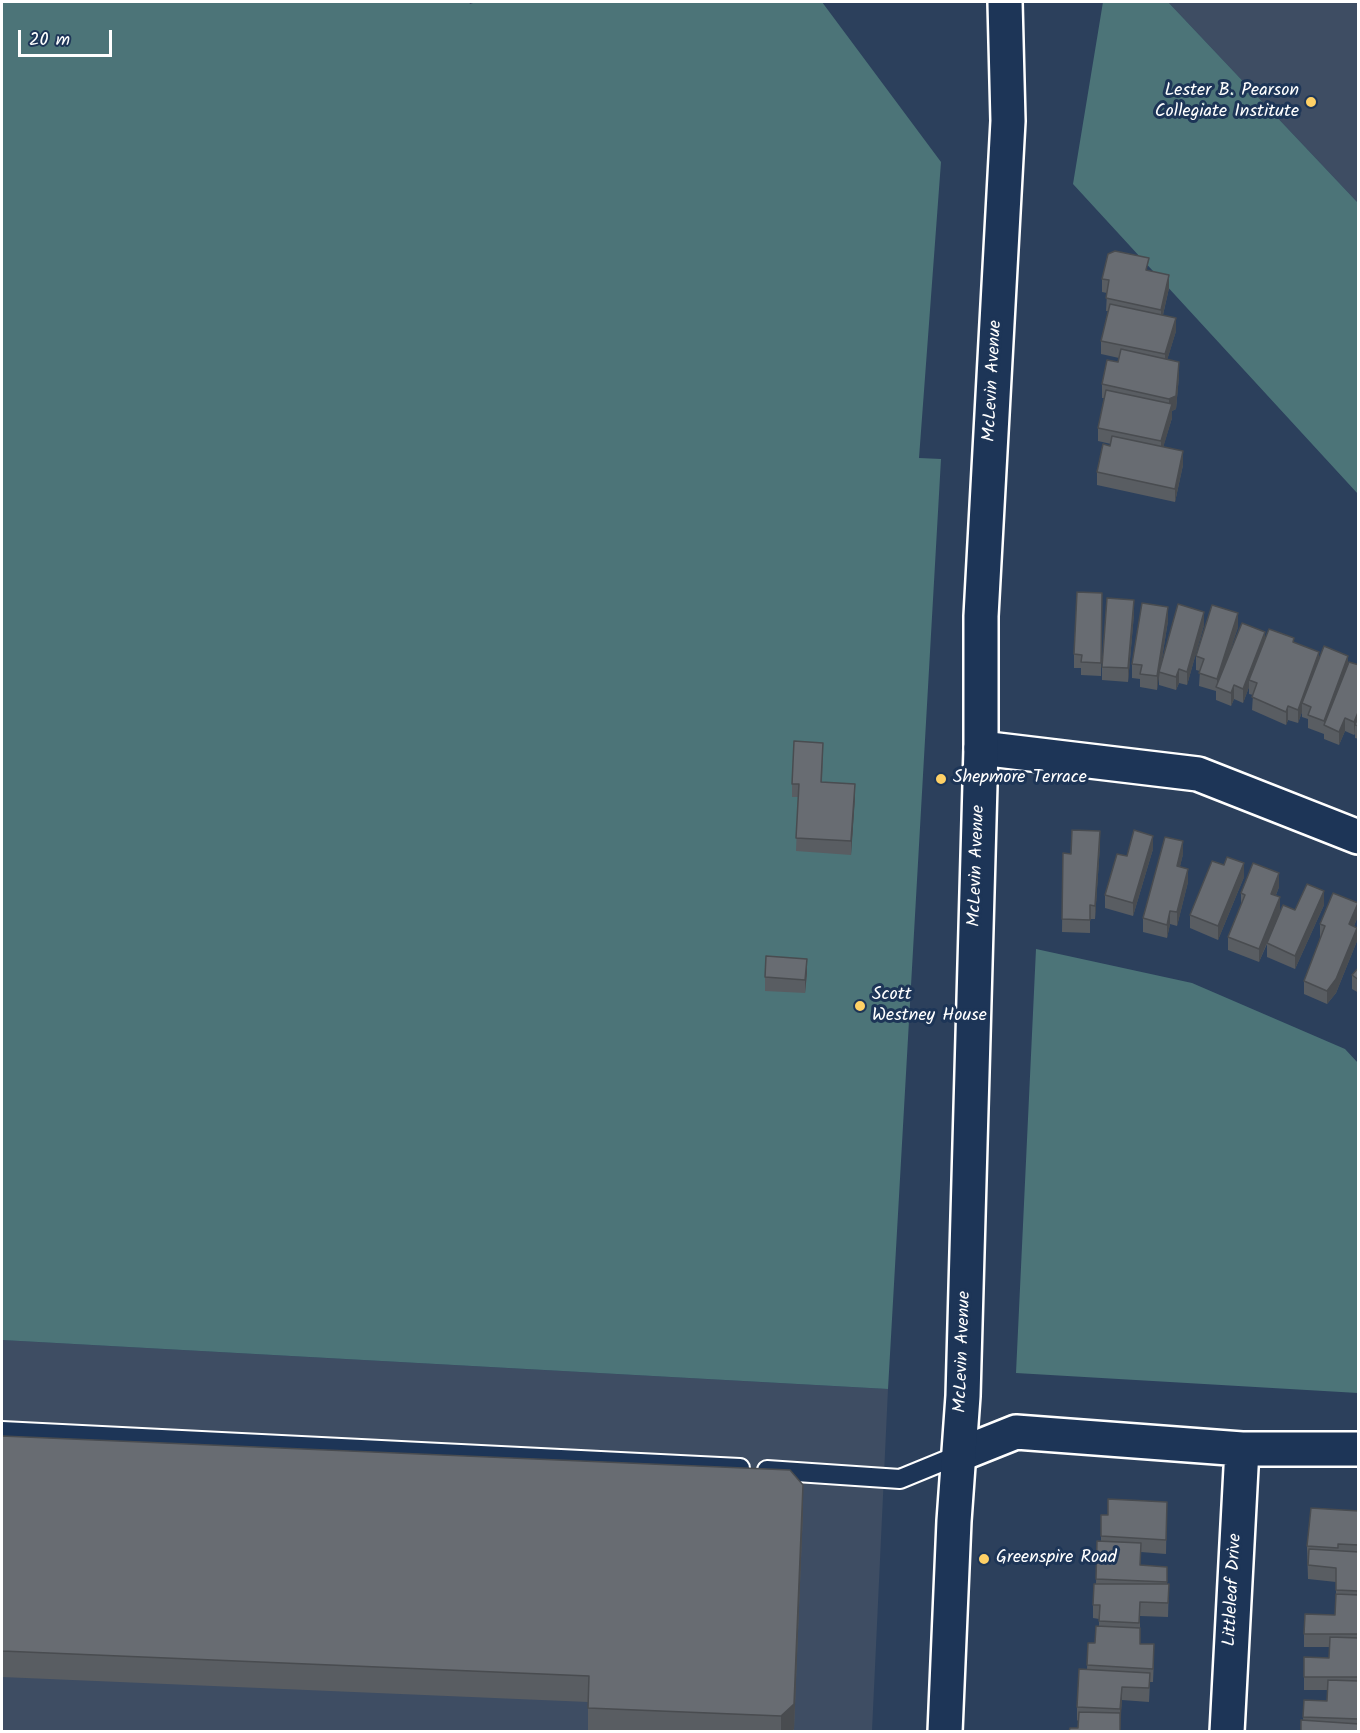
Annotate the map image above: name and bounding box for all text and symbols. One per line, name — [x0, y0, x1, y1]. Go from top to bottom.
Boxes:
scale bar — [21, 18, 116, 56]
text: 20 m — [29, 26, 70, 55]
place label: Lester B. Pearson Collegiate Institute — [1155, 81, 1299, 124]
marker: Lester B. Pearson Collegiate Institute — [1304, 95, 1318, 109]
street label: McLevin Avenue — [980, 320, 1008, 442]
place label: Shepmore Terrace — [953, 768, 1087, 790]
marker: Shepmore Terrace — [934, 772, 948, 786]
street label: McLevin Avenue — [965, 805, 991, 927]
place label: Scott Westney House — [872, 985, 987, 1028]
marker: Scott Westney House — [853, 999, 867, 1013]
street label: McLevin Avenue — [951, 1291, 977, 1413]
street label: Littleleaf Drive — [1220, 1533, 1248, 1647]
place label: Greenspire Road — [996, 1548, 1117, 1570]
marker: Greenspire Road — [977, 1552, 991, 1566]

